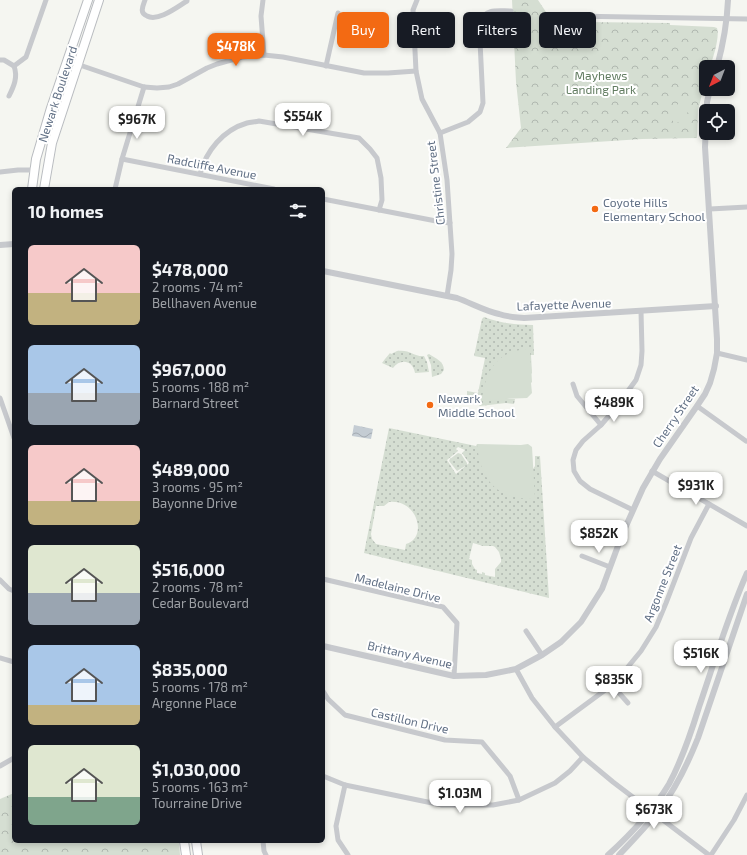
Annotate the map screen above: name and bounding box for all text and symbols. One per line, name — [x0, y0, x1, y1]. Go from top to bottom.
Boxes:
chip: Buy — [337, 12, 389, 48]
chip: Rent — [397, 12, 455, 48]
chip: Filters — [463, 12, 531, 48]
chip: New — [539, 12, 596, 48]
pin: $478K — [208, 33, 264, 67]
text: $478K — [216, 38, 256, 54]
street label: Newark Boulevard — [35, 44, 79, 144]
north arrow — [699, 60, 735, 96]
map controls — [699, 60, 735, 140]
park label: Mayhews Landing Park — [566, 68, 636, 96]
pin: $554K — [275, 103, 331, 137]
button: locate — [699, 104, 735, 140]
pin: $967K — [109, 106, 165, 140]
text: $554K — [284, 108, 322, 124]
text: $967K — [118, 111, 156, 127]
street label: Christine Street — [423, 140, 447, 226]
street label: Radcliffe Avenue — [166, 150, 258, 182]
place label: Coyote Hills Elementary School — [603, 195, 706, 223]
icon: filters — [287, 200, 309, 222]
text: 10 homes — [28, 201, 104, 221]
marker: Coyote Hills Elementary School — [590, 204, 600, 214]
text: $478,000 — [152, 259, 229, 279]
icon: home — [60, 261, 108, 309]
text: 2 rooms · 74 m² — [152, 279, 243, 295]
text: Bellhaven Avenue — [152, 295, 257, 311]
street label: Lafayette Avenue — [516, 295, 612, 313]
text: $967,000 — [152, 359, 227, 379]
icon: home — [60, 361, 108, 409]
text: 5 rooms · 188 m² — [152, 379, 249, 395]
street label: Cherry Street — [649, 382, 701, 450]
pin: $489K — [586, 389, 642, 423]
place label: Newark Middle School — [438, 391, 515, 419]
text: $489K — [594, 394, 634, 410]
text: Barnard Street — [152, 395, 239, 411]
marker: Newark Middle School — [425, 400, 435, 410]
text: $489,000 — [152, 459, 230, 479]
icon: home — [60, 461, 108, 509]
pin: $931K — [668, 472, 724, 506]
text: $931K — [678, 477, 714, 493]
text: 3 rooms · 95 m² — [152, 479, 243, 495]
text: Bayonne Drive — [152, 495, 237, 511]
pin: $852K — [571, 520, 627, 554]
text: $852K — [580, 525, 618, 541]
street label: Argonne Street — [640, 542, 684, 624]
text: $516,000 — [152, 559, 225, 579]
icon: home — [60, 561, 108, 609]
street label: Madelaine Drive — [354, 570, 442, 604]
text: 2 rooms · 78 m² — [152, 579, 243, 595]
text: Cedar Boulevard — [152, 595, 249, 611]
street label: Brittany Avenue — [366, 637, 454, 671]
pin: $516K — [673, 640, 729, 674]
text: $516K — [683, 645, 719, 661]
text: $835,000 — [152, 659, 228, 679]
icon: home — [60, 661, 108, 709]
pin: $835K — [586, 666, 642, 700]
text: $835K — [595, 671, 633, 687]
text: 5 rooms · 178 m² — [152, 679, 248, 695]
text: Argonne Place — [152, 695, 237, 711]
street label: Castillon Drive — [370, 704, 450, 736]
text: $1,030,000 — [152, 759, 241, 779]
icon: home — [60, 761, 108, 809]
text: 5 rooms · 163 m² — [152, 779, 248, 795]
pin: $1.03M — [427, 780, 493, 814]
text: $1.03M — [438, 785, 482, 801]
text: Tourraine Drive — [152, 795, 242, 811]
pin: $673K — [626, 796, 682, 830]
text: $673K — [635, 801, 673, 817]

